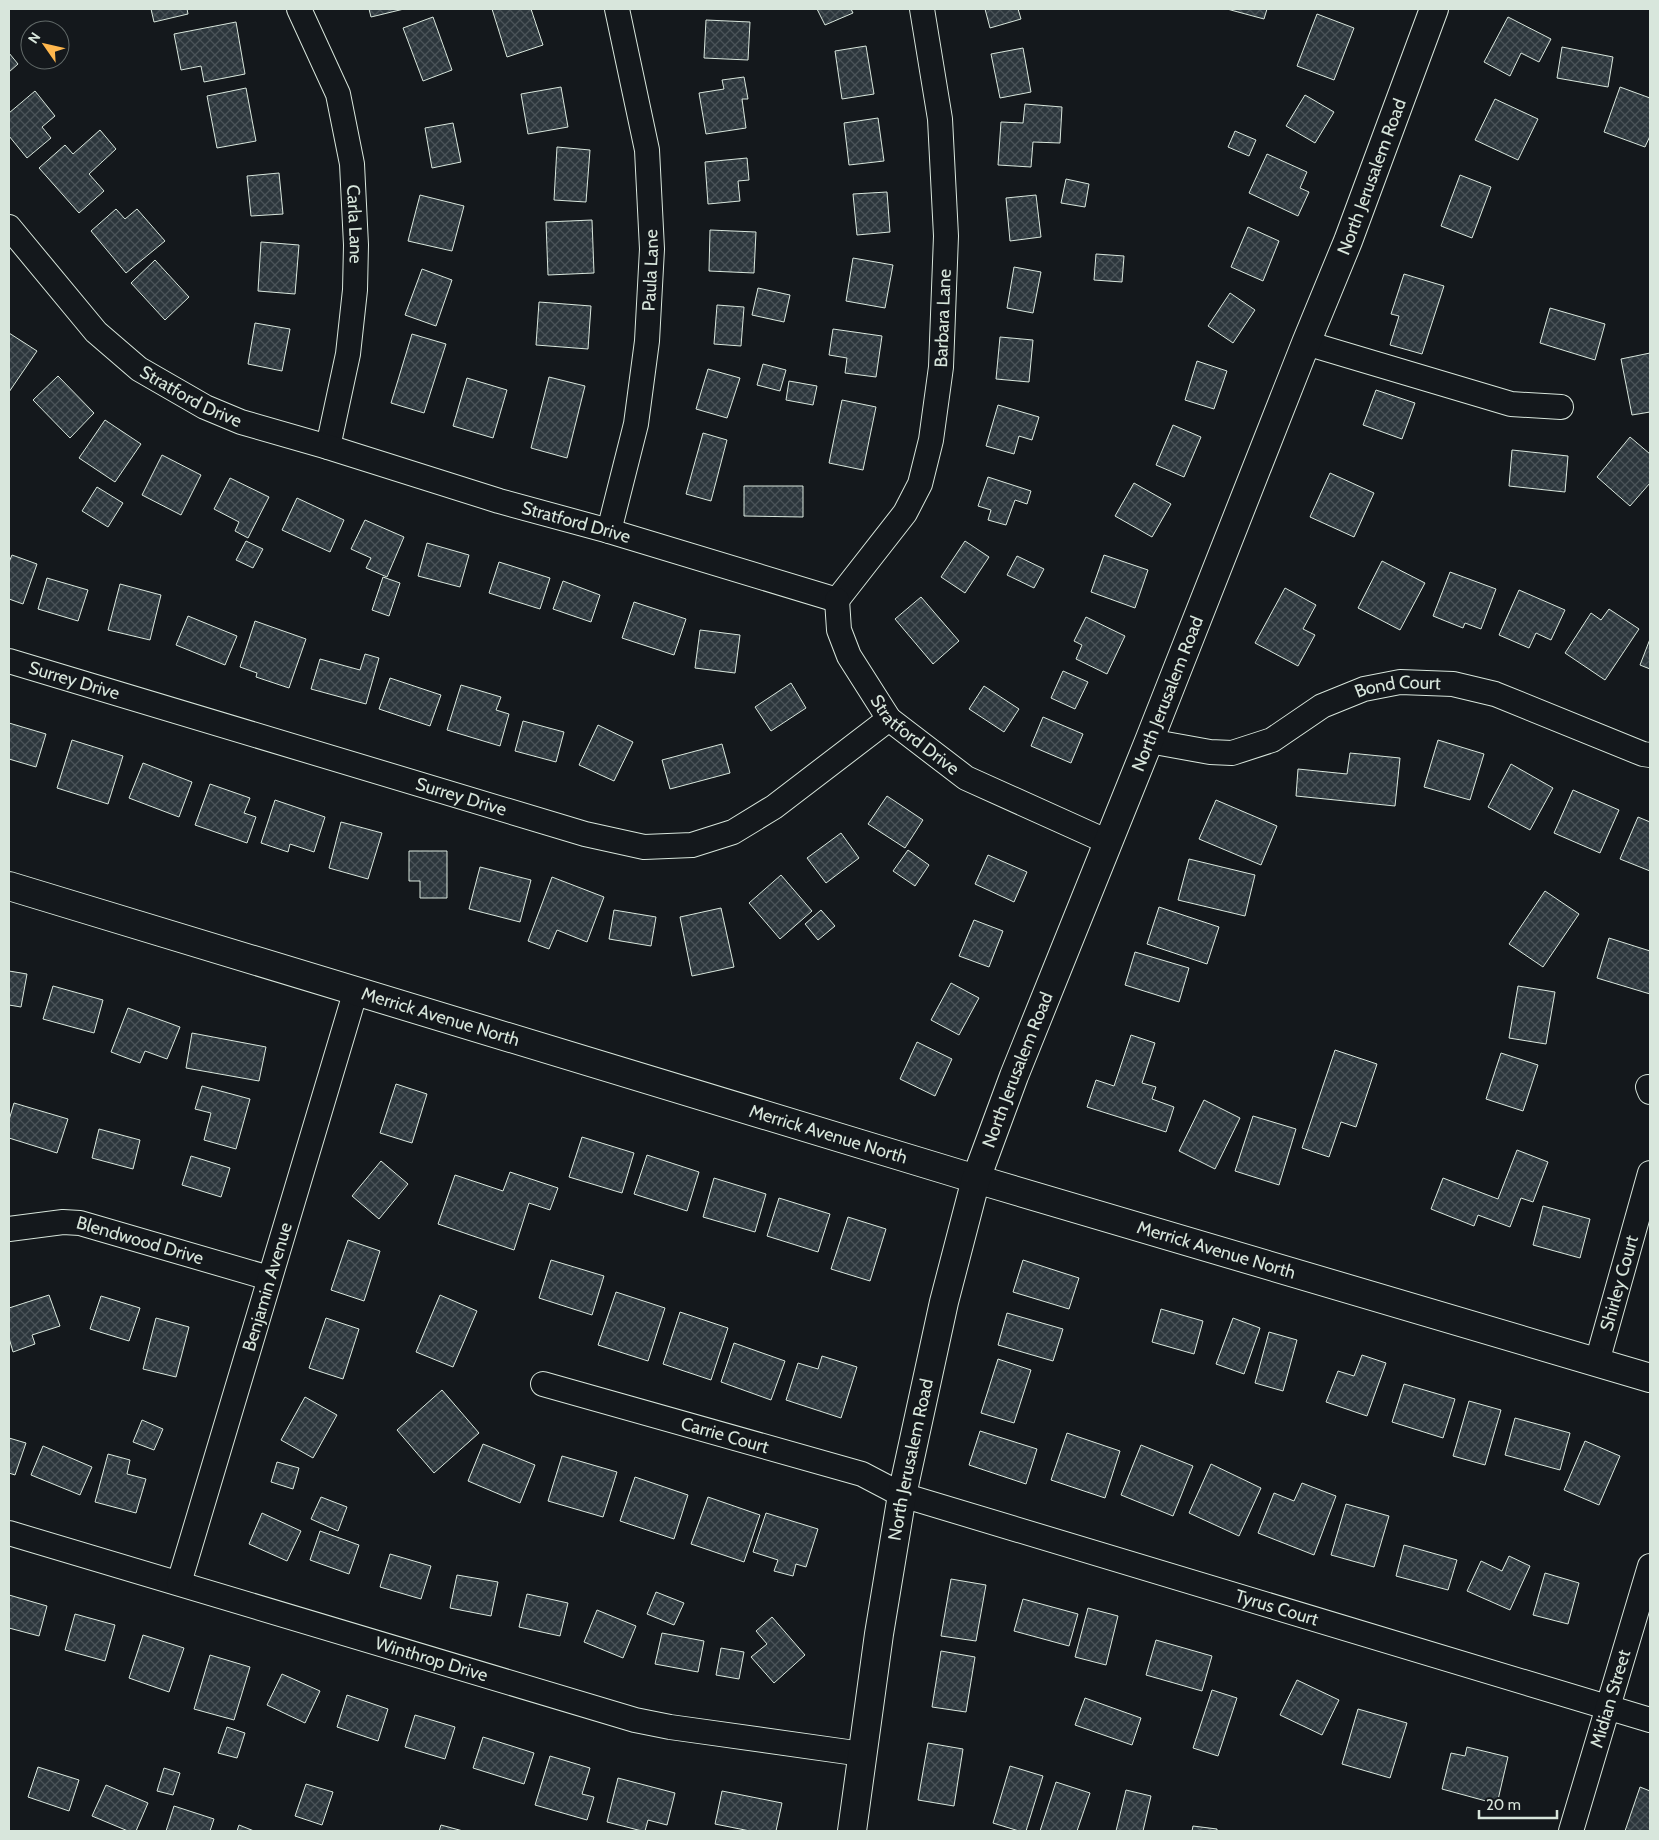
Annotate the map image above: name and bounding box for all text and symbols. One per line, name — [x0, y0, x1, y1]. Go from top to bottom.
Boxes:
north arrow — [20, 20, 70, 70]
text: N — [24, 29, 44, 47]
street label: North Jerusalem Road — [1333, 96, 1411, 258]
street label: Carla Lane — [342, 184, 367, 264]
street label: Paula Lane — [638, 229, 663, 312]
street label: Barbara Lane — [930, 268, 956, 368]
street label: Stratford Drive — [136, 361, 245, 432]
street label: Stratford Drive — [519, 497, 633, 548]
street label: North Jerusalem Road — [1127, 613, 1208, 775]
street label: Surrey Drive — [26, 657, 122, 705]
street label: Bond Court — [1351, 671, 1441, 703]
street label: Stratford Drive — [865, 691, 964, 780]
street label: Surrey Drive — [413, 773, 509, 821]
street label: Merrick Avenue North — [359, 982, 522, 1051]
street label: North Jerusalem Road — [977, 989, 1058, 1151]
street label: Merrick Avenue North — [746, 1100, 910, 1169]
street label: Blendwood Drive — [74, 1212, 206, 1269]
street label: Merrick Avenue North — [1134, 1216, 1298, 1284]
street label: Benjamin Avenue — [238, 1220, 297, 1354]
street label: Shirley Court — [1595, 1233, 1643, 1333]
street label: North Jerusalem Road — [884, 1377, 938, 1542]
street label: Carrie Court — [678, 1412, 771, 1458]
street label: Tyrus Court — [1233, 1585, 1321, 1631]
street label: Winthrop Drive — [373, 1632, 490, 1686]
street label: Midian Street — [1585, 1647, 1635, 1750]
scale bar — [1479, 1788, 1556, 1820]
text: 20 m — [1486, 1796, 1521, 1814]

